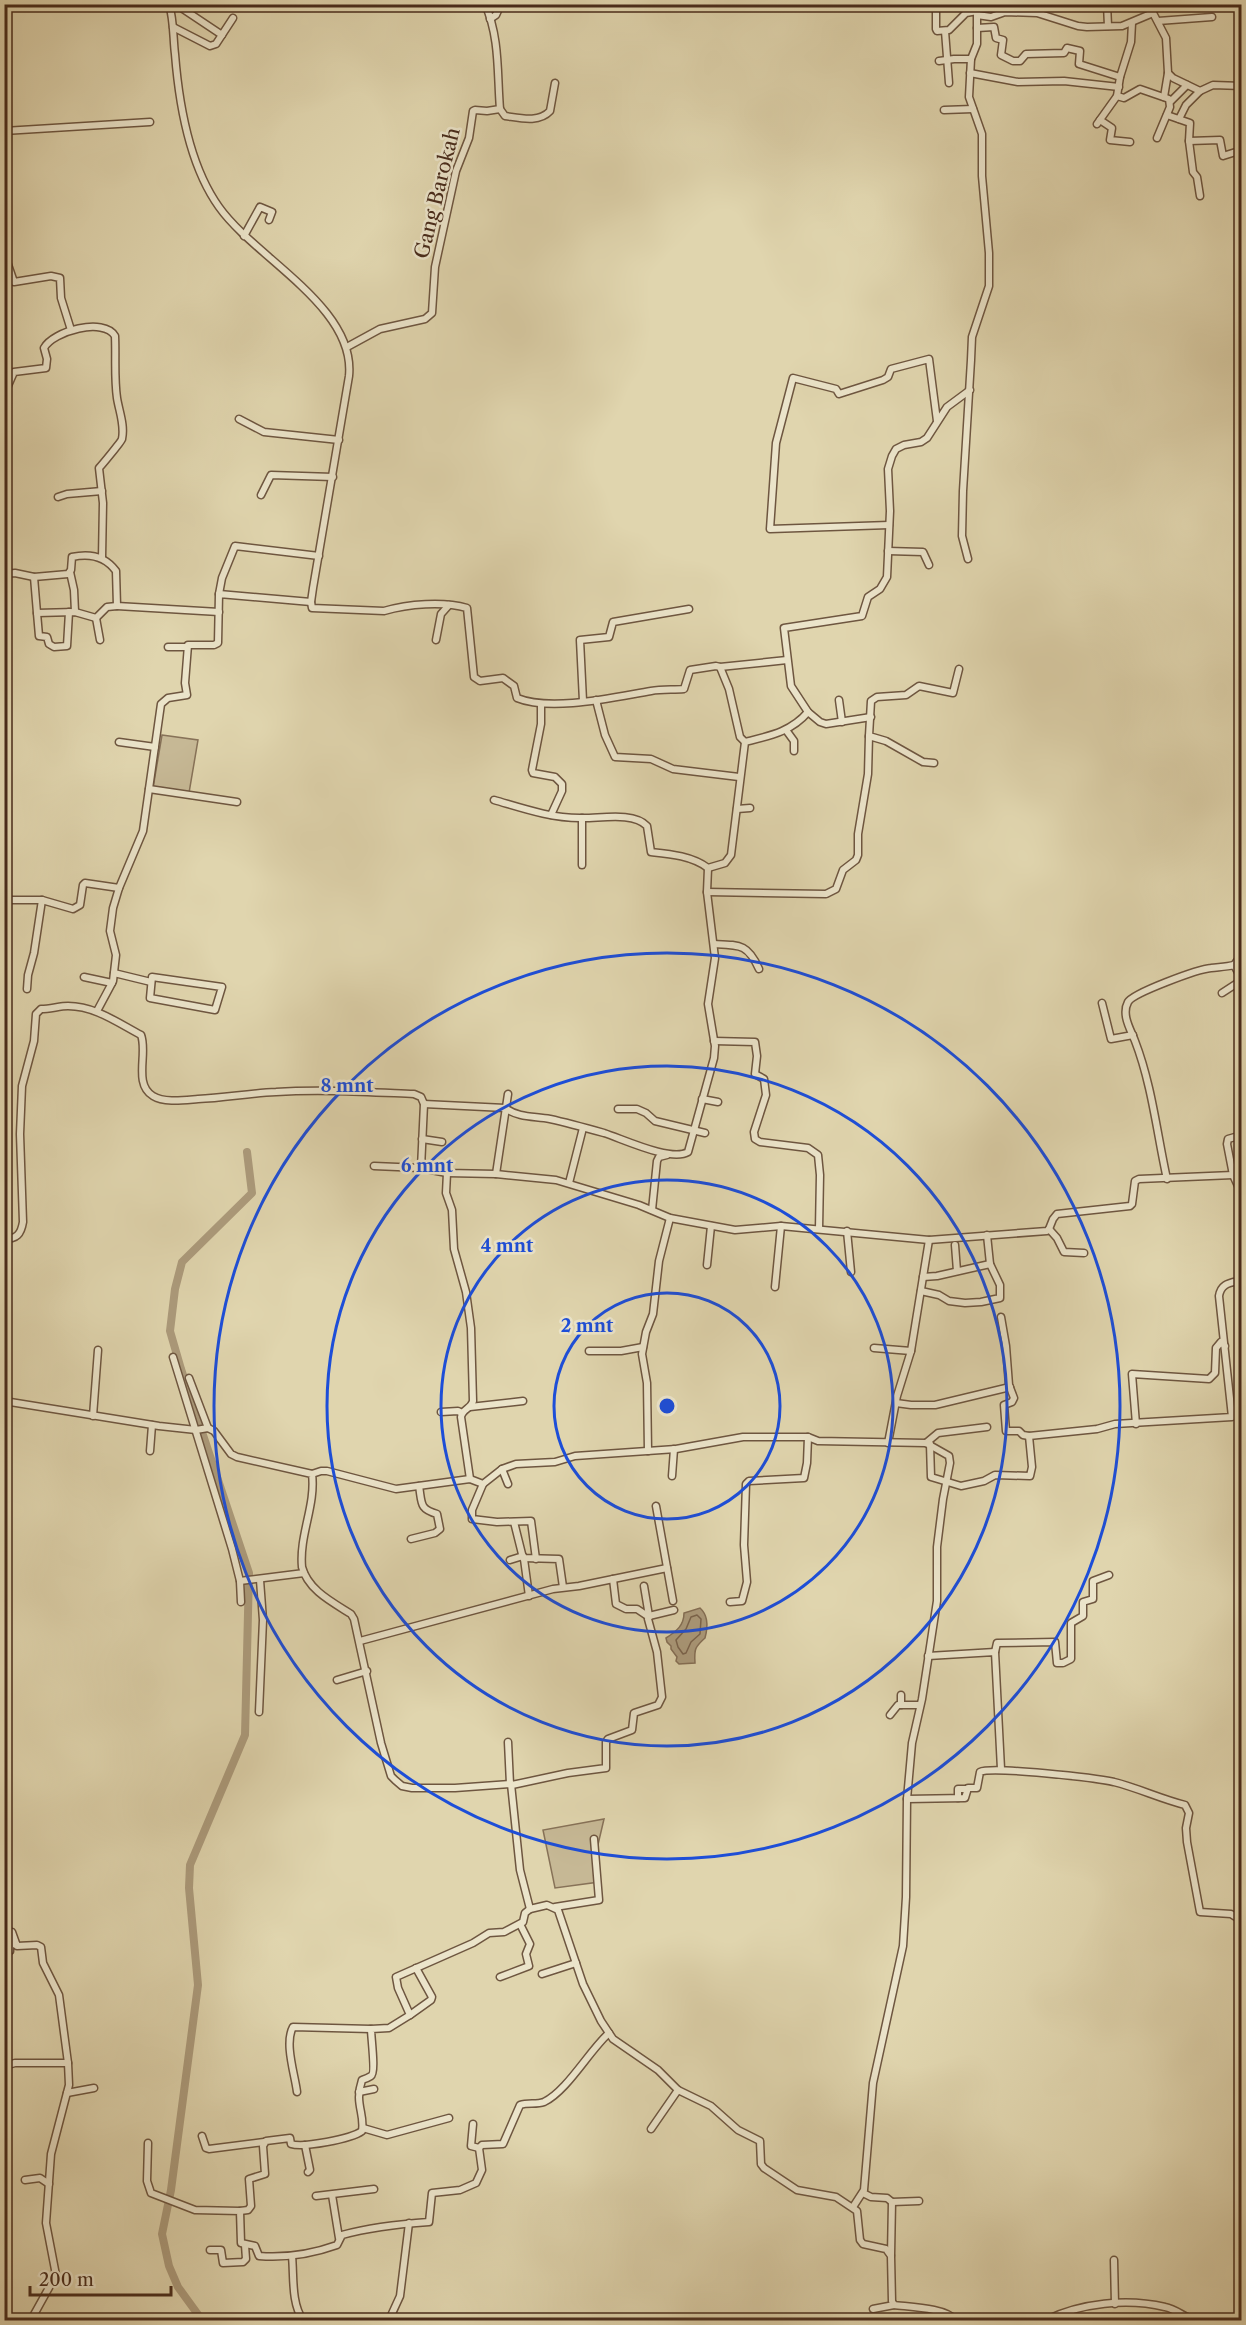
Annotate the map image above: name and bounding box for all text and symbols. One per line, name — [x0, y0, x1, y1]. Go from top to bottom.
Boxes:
street label: Gang Barokah — [409, 125, 465, 261]
text: 8 mnt — [320, 1075, 374, 1097]
text: 6 mnt — [401, 1155, 454, 1177]
text: 4 mnt — [481, 1235, 534, 1257]
text: 2 mnt — [561, 1315, 614, 1337]
centre of rings — [657, 1396, 677, 1416]
scale bar — [30, 2259, 171, 2297]
text: 200 m — [39, 2269, 94, 2291]

